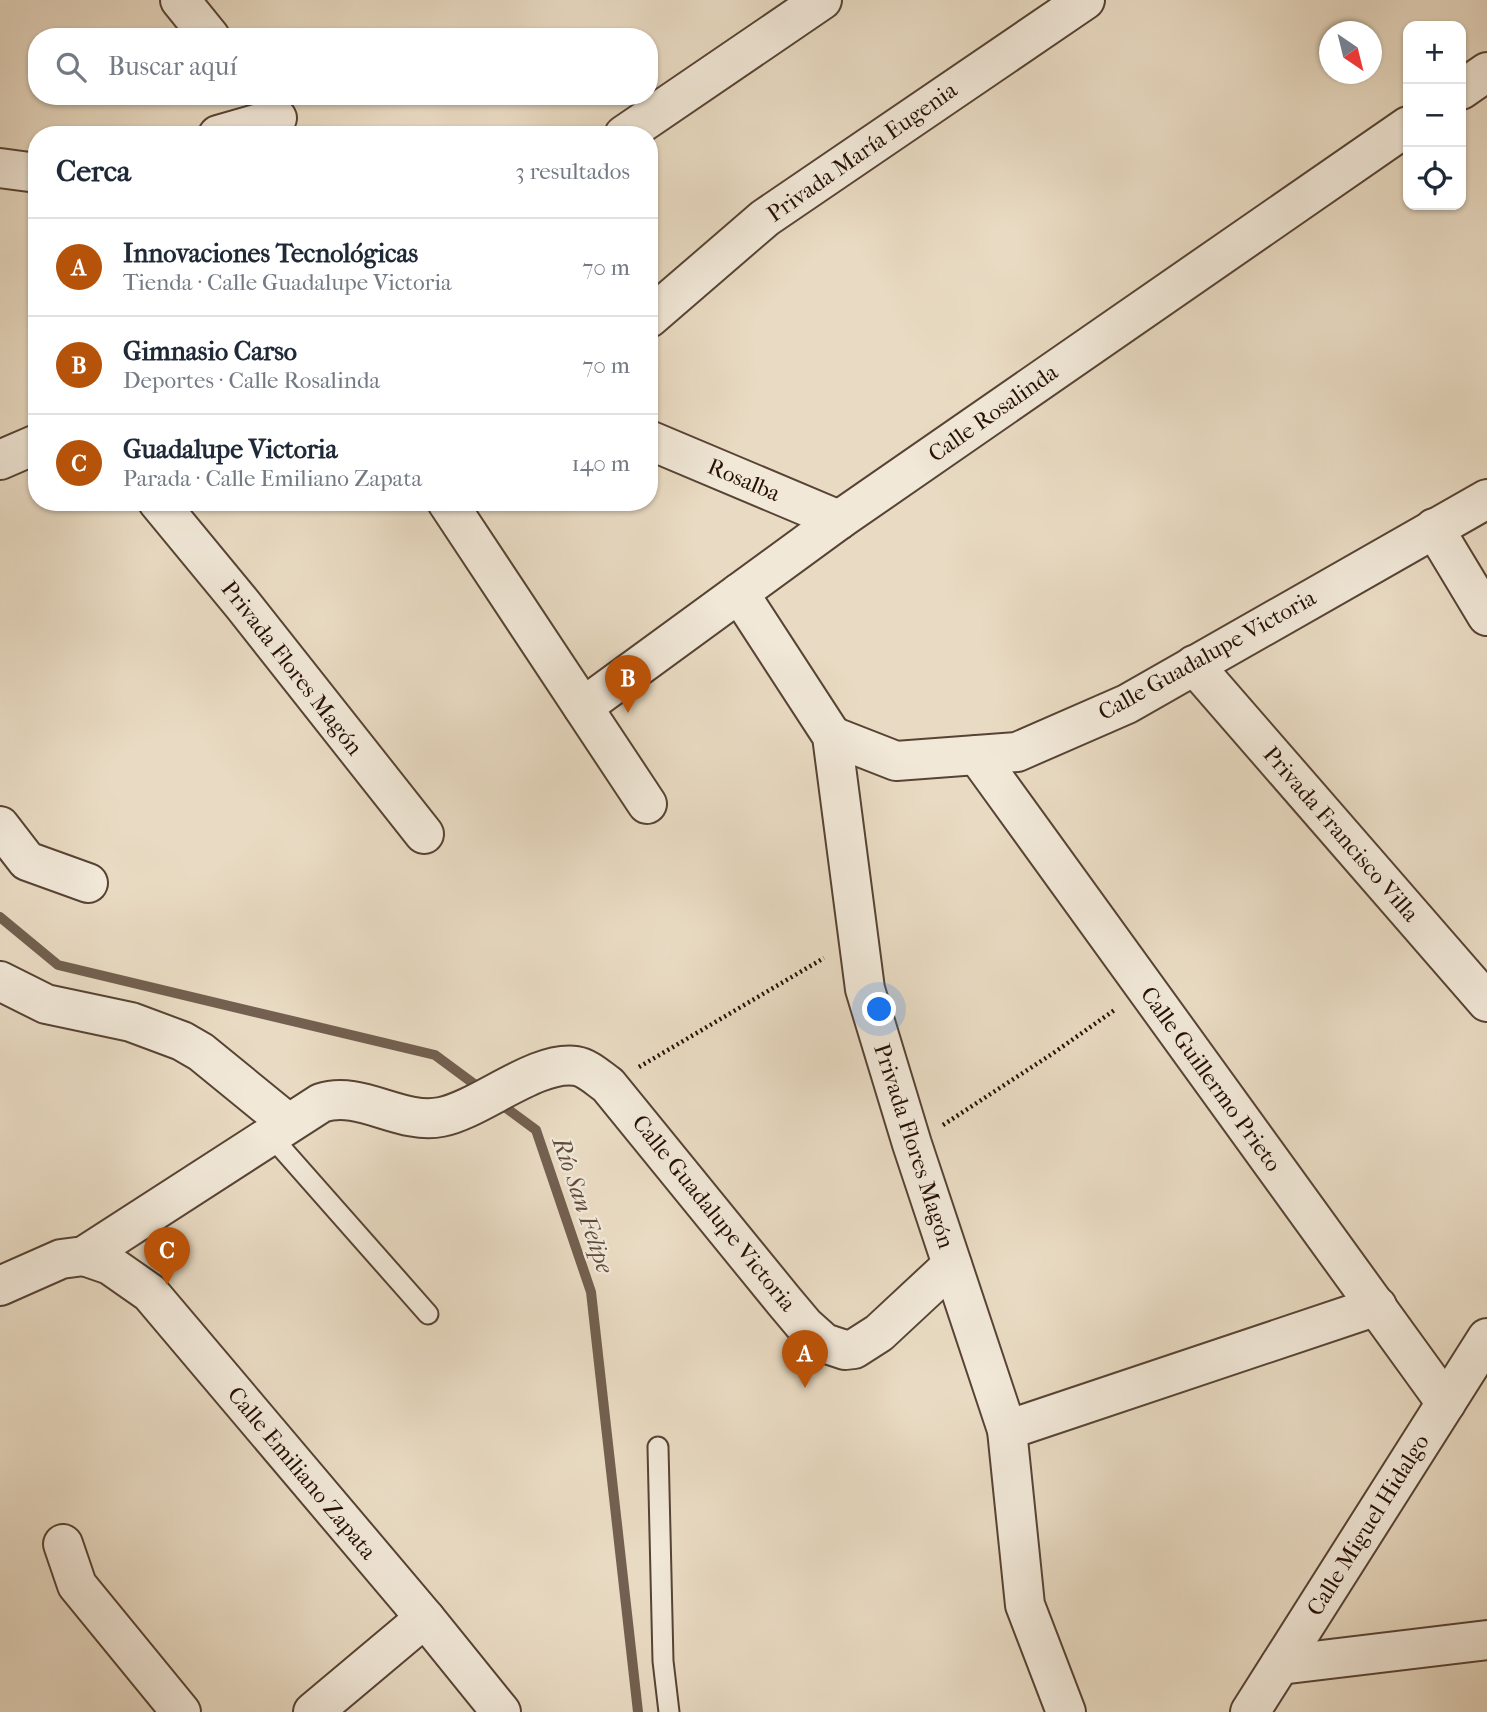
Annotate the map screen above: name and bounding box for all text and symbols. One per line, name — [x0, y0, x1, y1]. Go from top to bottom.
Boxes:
north arrow — [1319, 21, 1382, 84]
map controls — [1403, 21, 1466, 210]
button: + — [1403, 21, 1466, 84]
search box — [28, 28, 658, 105]
icon: search — [52, 48, 90, 86]
text: Buscar aquí — [108, 51, 237, 82]
street label: Privada María Eugenia — [762, 76, 962, 228]
button: − — [1403, 84, 1466, 147]
button: locate — [1403, 147, 1466, 210]
text: Cerca — [56, 154, 131, 189]
text: 3 resultados — [515, 158, 630, 185]
text: Innovaciones Tecnológicas — [123, 238, 418, 269]
text: A — [72, 254, 86, 281]
text: 70 m — [582, 254, 630, 281]
text: Tienda · Calle Guadalupe Victoria — [123, 269, 452, 296]
text: Gimnasio Carso — [123, 336, 297, 367]
text: B — [72, 352, 86, 379]
text: 70 m — [582, 352, 630, 379]
street label: Calle Rosalinda — [923, 358, 1063, 468]
text: Deportes · Calle Rosalinda — [123, 367, 380, 394]
text: Guadalupe Victoria — [123, 434, 337, 465]
text: C — [71, 450, 87, 477]
text: 140 m — [571, 450, 630, 477]
street label: Rosalba — [704, 453, 785, 507]
text: Parada · Calle Emiliano Zapata — [123, 465, 422, 492]
street label: Privada Flores Magón — [216, 576, 369, 761]
street label: Calle Guadalupe Victoria — [1093, 584, 1321, 726]
pin: B — [605, 655, 651, 713]
street label: Privada Francisco Villa — [1258, 741, 1425, 927]
street label: Calle Guillermo Prieto — [1135, 981, 1287, 1177]
your location — [862, 992, 896, 1026]
street label: Privada Flores Magón — [868, 1040, 960, 1252]
street label: Calle Guadalupe Victoria — [627, 1109, 802, 1317]
water label: Río San Felipe — [546, 1132, 620, 1278]
pin: C — [144, 1227, 190, 1285]
pin: A — [782, 1330, 828, 1388]
street label: Calle Emiliano Zapata — [222, 1381, 382, 1565]
street label: Calle Miguel Hidalgo — [1301, 1429, 1435, 1621]

